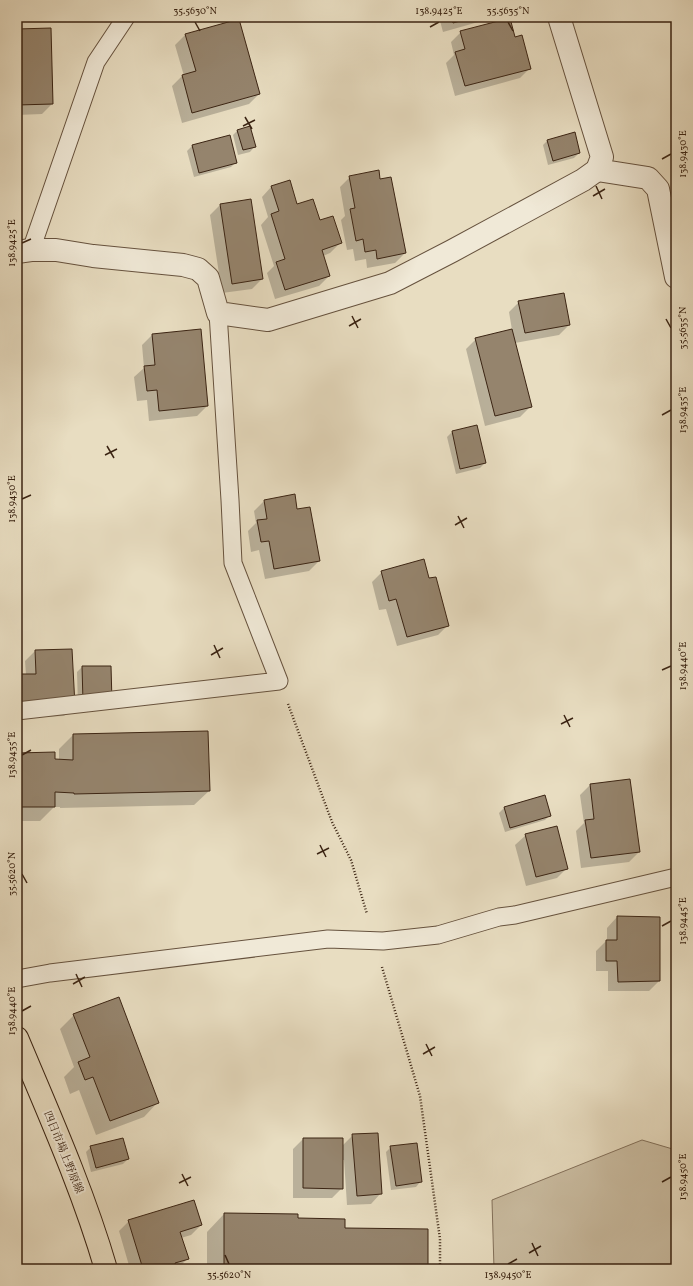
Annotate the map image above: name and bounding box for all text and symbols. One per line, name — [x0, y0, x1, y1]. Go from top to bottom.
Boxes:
text: 35.5630°N — [173, 4, 217, 18]
text: 138.9425°E — [415, 4, 463, 18]
text: 35.5635°N — [487, 4, 530, 18]
text: 138.9430°E — [676, 130, 690, 178]
text: 138.9425°E — [5, 219, 19, 267]
text: 35.5635°N — [676, 306, 690, 349]
text: 138.9435°E — [676, 387, 690, 433]
text: 138.9430°E — [5, 475, 19, 523]
text: 138.9440°E — [676, 642, 690, 690]
text: 138.9435°E — [5, 732, 19, 778]
text: 35.5620°N — [5, 851, 19, 896]
text: 138.9445°E — [676, 897, 690, 945]
text: 138.9440°E — [5, 987, 19, 1035]
street label: 四日市場上野原線 — [39, 1109, 86, 1196]
text: 138.9450°E — [676, 1153, 690, 1201]
text: 35.5620°N — [207, 1268, 252, 1282]
text: 138.9450°E — [484, 1268, 532, 1282]

